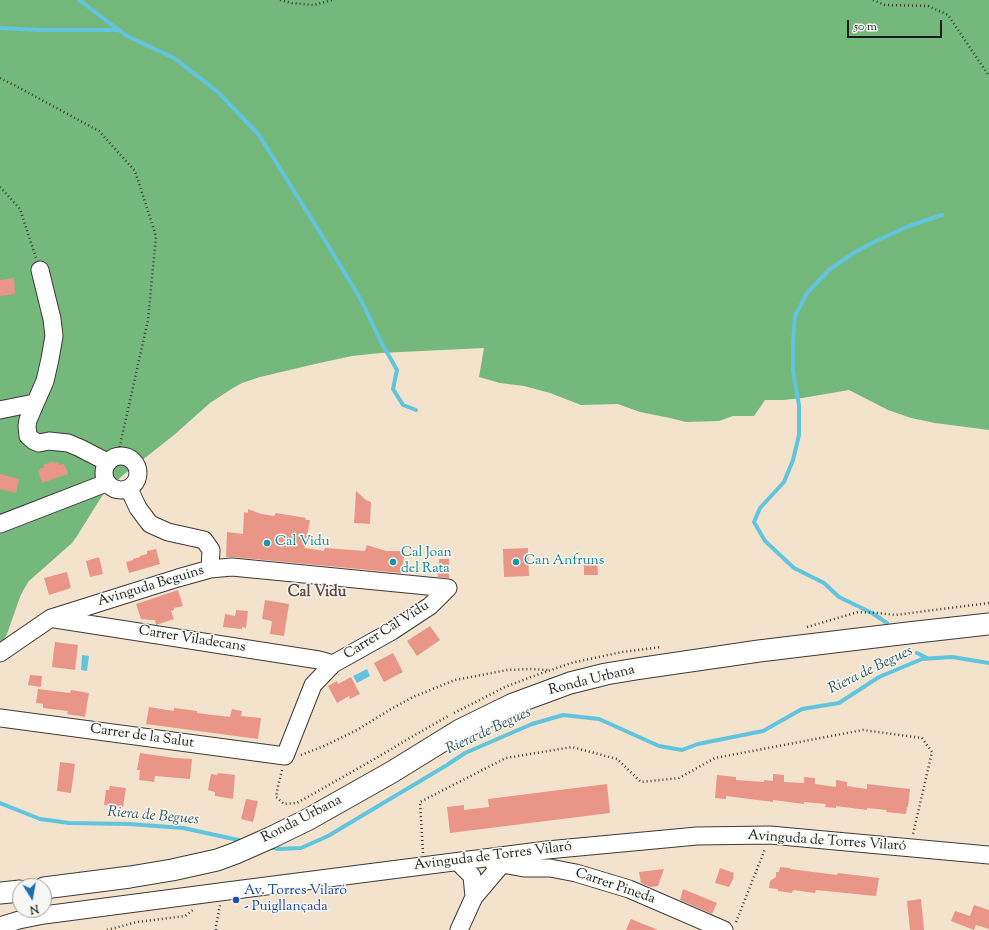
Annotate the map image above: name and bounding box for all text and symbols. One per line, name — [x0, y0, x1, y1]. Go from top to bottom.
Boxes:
scale bar — [849, 12, 944, 38]
text: 50 m — [854, 18, 877, 36]
place label: Cal Vidu — [275, 535, 330, 551]
marker: Cal Vidu — [262, 538, 272, 548]
place label: Cal Joan del Rata — [401, 546, 452, 578]
place label: Can Anfruns — [524, 554, 604, 570]
marker: Cal Joan del Rata — [388, 557, 398, 567]
marker: Can Anfruns — [511, 557, 521, 567]
street label: Avinguda Beguins — [96, 563, 206, 611]
district label: Cal Vidu — [288, 584, 346, 602]
street label: Carrer Cal Vidu — [341, 598, 433, 664]
street label: Carrer Viladecans — [137, 623, 247, 657]
water label: Riera de Begues — [826, 643, 916, 699]
street label: Ronda Urbana — [547, 662, 637, 700]
water label: Riera de Begues — [444, 704, 534, 760]
street label: Carrer de la Salut — [89, 721, 195, 753]
street label: Ronda Urbana — [259, 793, 345, 847]
water label: Riera de Begues — [107, 804, 199, 830]
street label: Avinguda de Torres Vilaró — [747, 828, 907, 856]
street label: Avinguda de Torres Vilaró — [413, 839, 573, 875]
street label: Carrer Pineda — [573, 865, 657, 909]
north arrow — [12, 878, 52, 918]
place label: Av. Torres Vilaró - Puigllançada — [244, 884, 347, 916]
marker: Av. Torres Vilaró - Puigllançada — [231, 895, 241, 905]
text: N — [28, 900, 40, 917]

